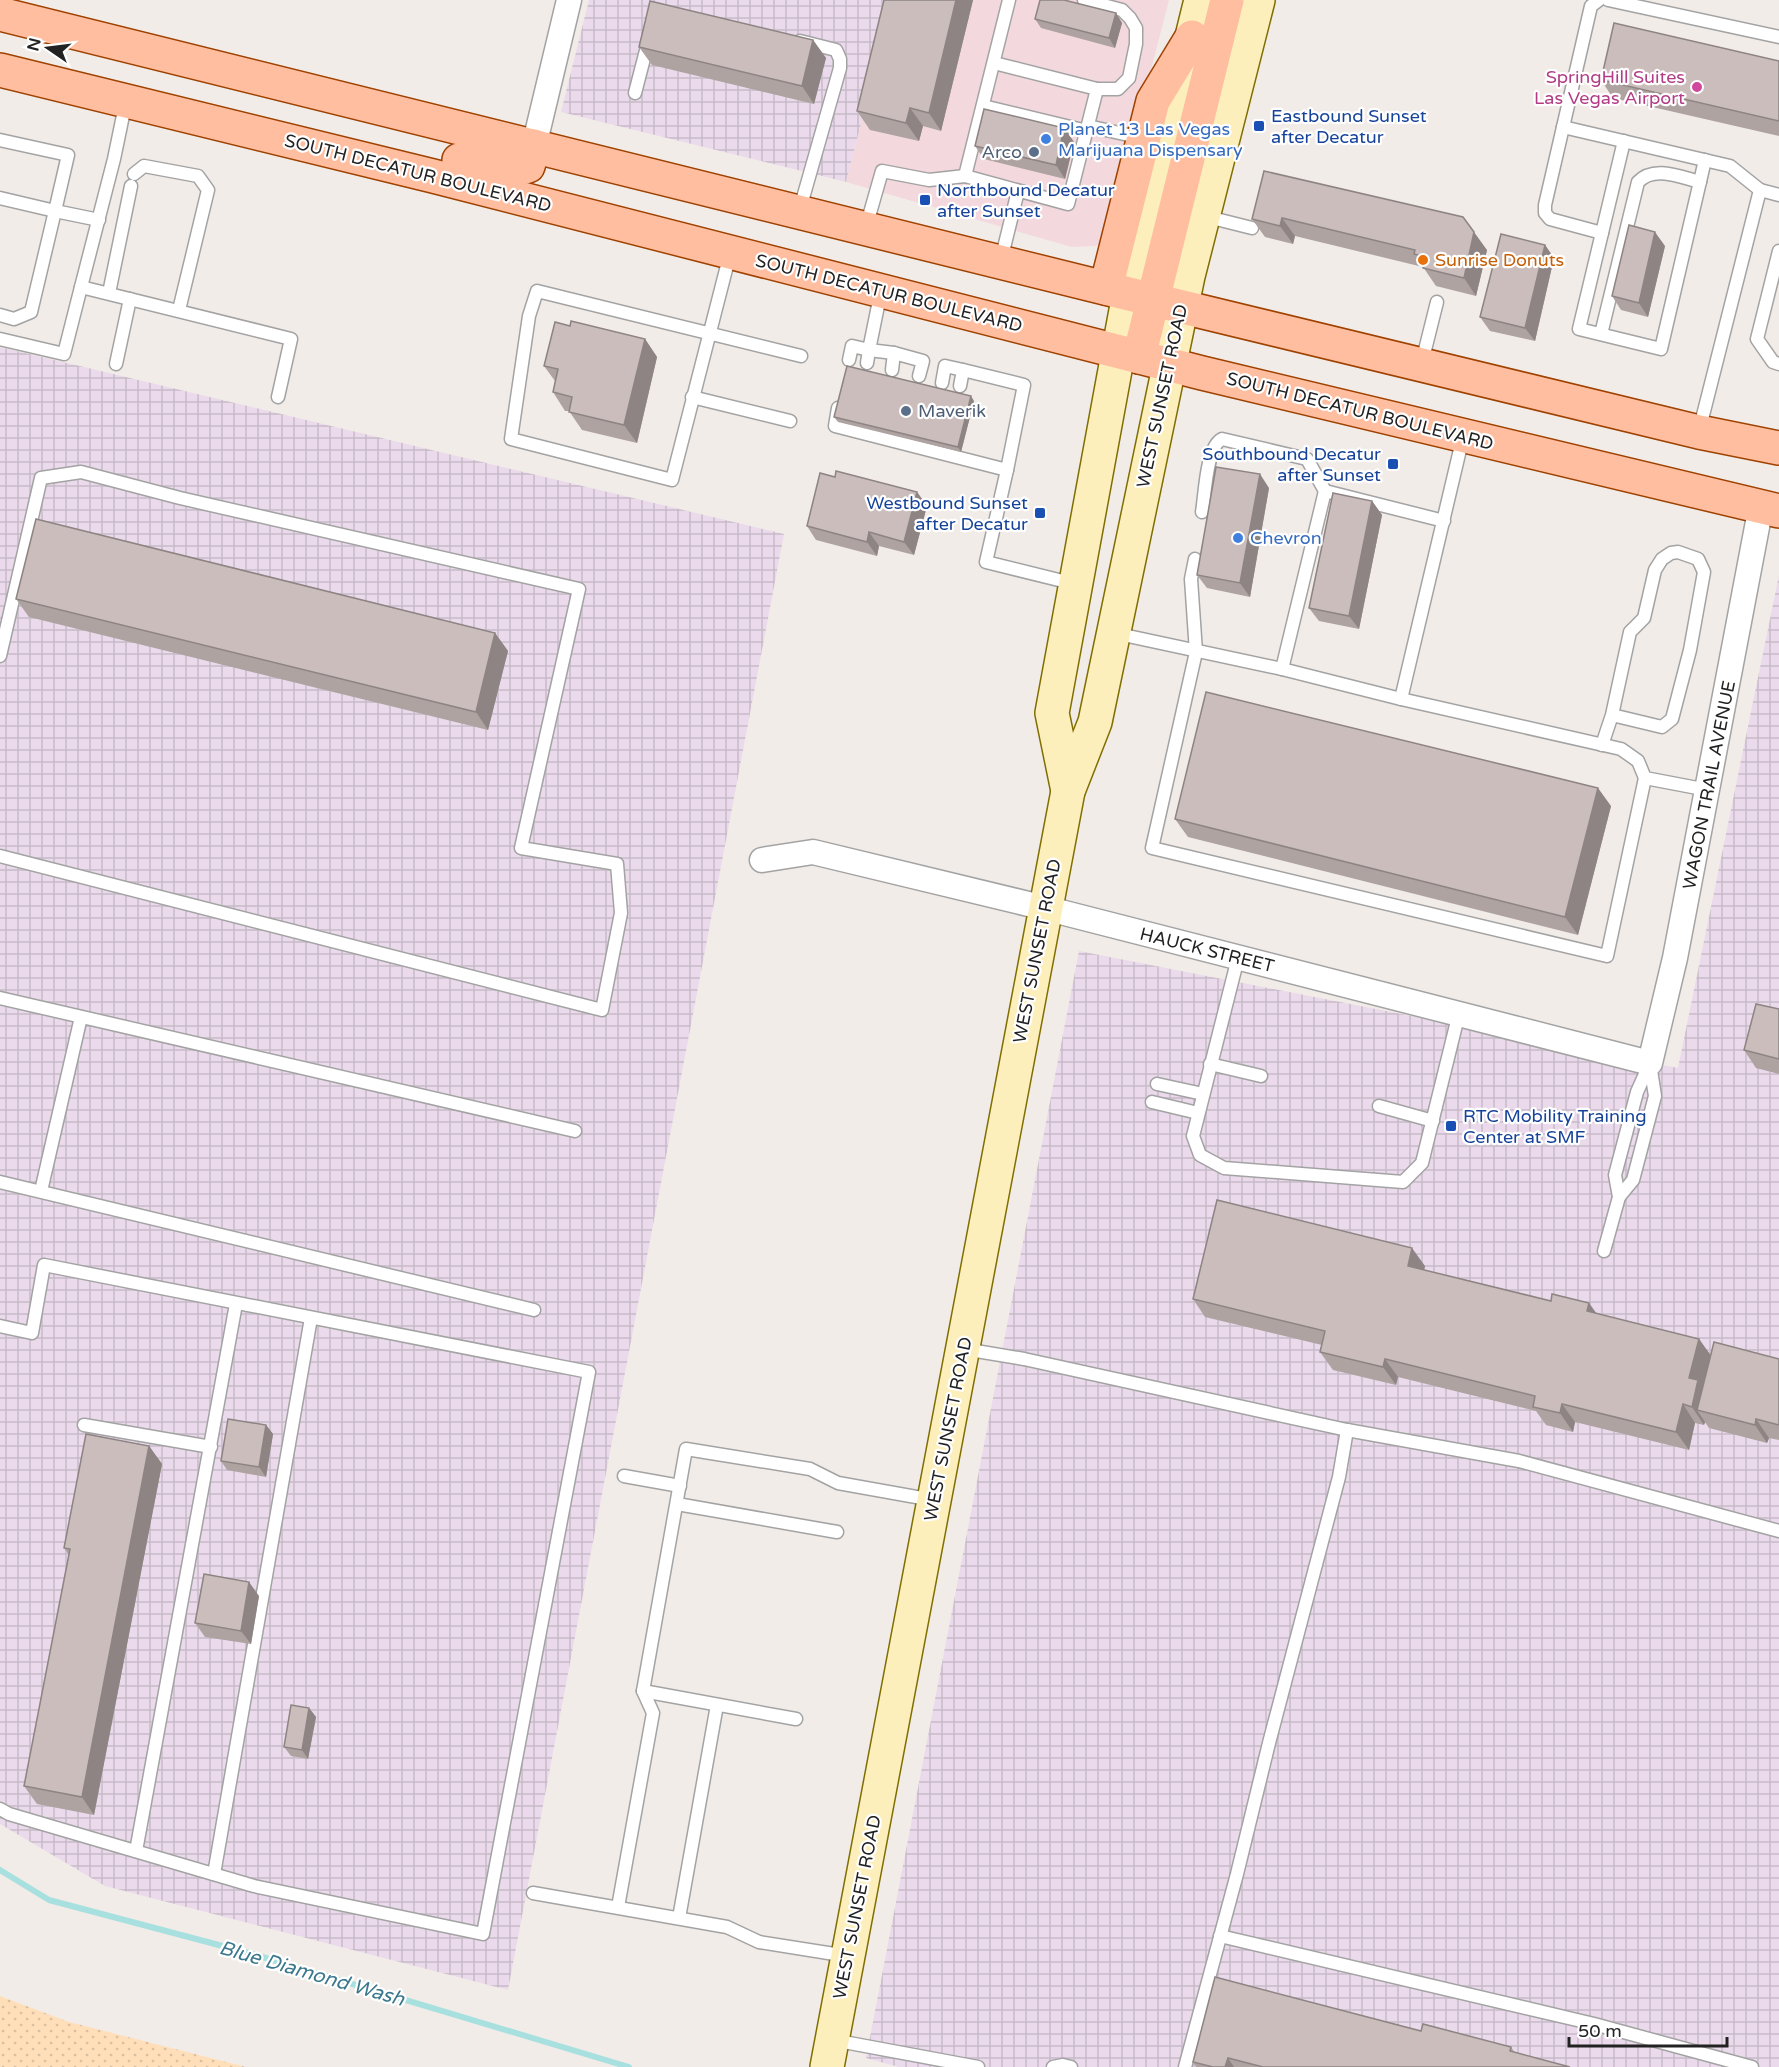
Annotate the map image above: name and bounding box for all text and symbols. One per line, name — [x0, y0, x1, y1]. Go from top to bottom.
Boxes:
north arrow — [18, 18, 78, 78]
text: N — [23, 36, 46, 53]
place label: SpringHill Suites Las Vegas Airport — [1534, 66, 1685, 109]
marker: SpringHill Suites Las Vegas Airport — [1690, 80, 1704, 94]
place label: Eastbound Sunset after Decatur — [1271, 105, 1427, 148]
place label: Planet 13 Las Vegas Marijuana Dispensary — [1058, 118, 1243, 161]
marker: Eastbound Sunset after Decatur — [1252, 119, 1266, 133]
street label: SOUTH DECATUR BOULEVARD — [282, 129, 554, 217]
marker: Planet 13 Las Vegas Marijuana Dispensary — [1039, 132, 1053, 146]
place label: Arco — [982, 141, 1022, 163]
marker: Arco — [1027, 145, 1041, 159]
place label: Northbound Decatur after Sunset — [937, 179, 1115, 222]
marker: Northbound Decatur after Sunset — [918, 193, 932, 207]
street label: SOUTH DECATUR BOULEVARD — [753, 249, 1025, 337]
place label: Sunrise Donuts — [1435, 249, 1564, 271]
marker: Sunrise Donuts — [1416, 253, 1430, 267]
street label: WEST SUNSET ROAD — [1132, 302, 1192, 490]
street label: SOUTH DECATUR BOULEVARD — [1224, 367, 1496, 455]
place label: Maverik — [918, 400, 986, 422]
marker: Maverik — [899, 404, 913, 418]
place label: Southbound Decatur after Sunset — [1202, 443, 1381, 486]
marker: Southbound Decatur after Sunset — [1386, 457, 1400, 471]
place label: Westbound Sunset after Decatur — [866, 492, 1028, 535]
marker: Westbound Sunset after Decatur — [1033, 506, 1047, 520]
place label: Chevron — [1250, 527, 1322, 549]
marker: Chevron — [1231, 531, 1245, 545]
street label: WAGON TRAIL AVENUE — [1678, 679, 1740, 891]
street label: WEST SUNSET ROAD — [1008, 857, 1066, 1045]
street label: HAUCK STREET — [1138, 923, 1277, 977]
place label: RTC Mobility Training Center at SMF — [1463, 1105, 1647, 1148]
marker: RTC Mobility Training Center at SMF — [1444, 1119, 1458, 1133]
street label: WEST SUNSET ROAD — [919, 1335, 977, 1523]
street label: WEST SUNSET ROAD — [828, 1813, 886, 2001]
water label: Blue Diamond Wash — [216, 1936, 408, 2012]
scale bar — [1569, 2010, 1726, 2048]
text: 50 m — [1578, 2020, 1622, 2042]

